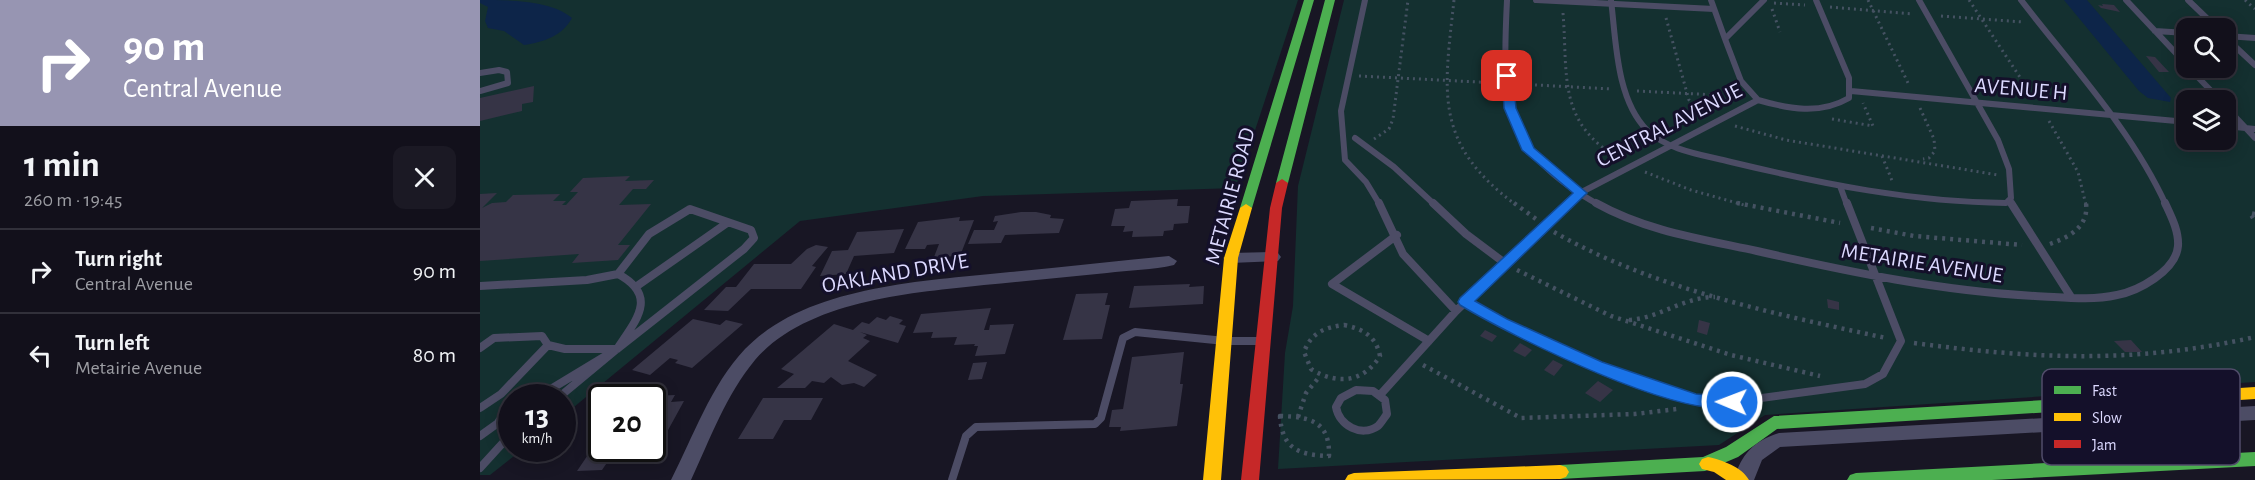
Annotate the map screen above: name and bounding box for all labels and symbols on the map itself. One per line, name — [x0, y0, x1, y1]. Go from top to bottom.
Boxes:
pin — [1481, 50, 1532, 101]
street label: AVENUE H — [1974, 74, 2068, 104]
street label: CENTRAL AVENUE — [1593, 79, 1746, 171]
street label: METAIRIE ROAD — [1201, 125, 1259, 267]
street label: METAIRIE AVENUE — [1840, 239, 2005, 287]
street label: OAKLAND DRIVE — [820, 249, 970, 297]
legend — [2042, 369, 2240, 465]
position arrow — [1700, 370, 1764, 434]
text: Fast — [2092, 383, 2117, 399]
speed limit sign: 20 — [588, 384, 666, 462]
text: Slow — [2092, 410, 2122, 426]
text: Jam — [2092, 437, 2117, 453]

